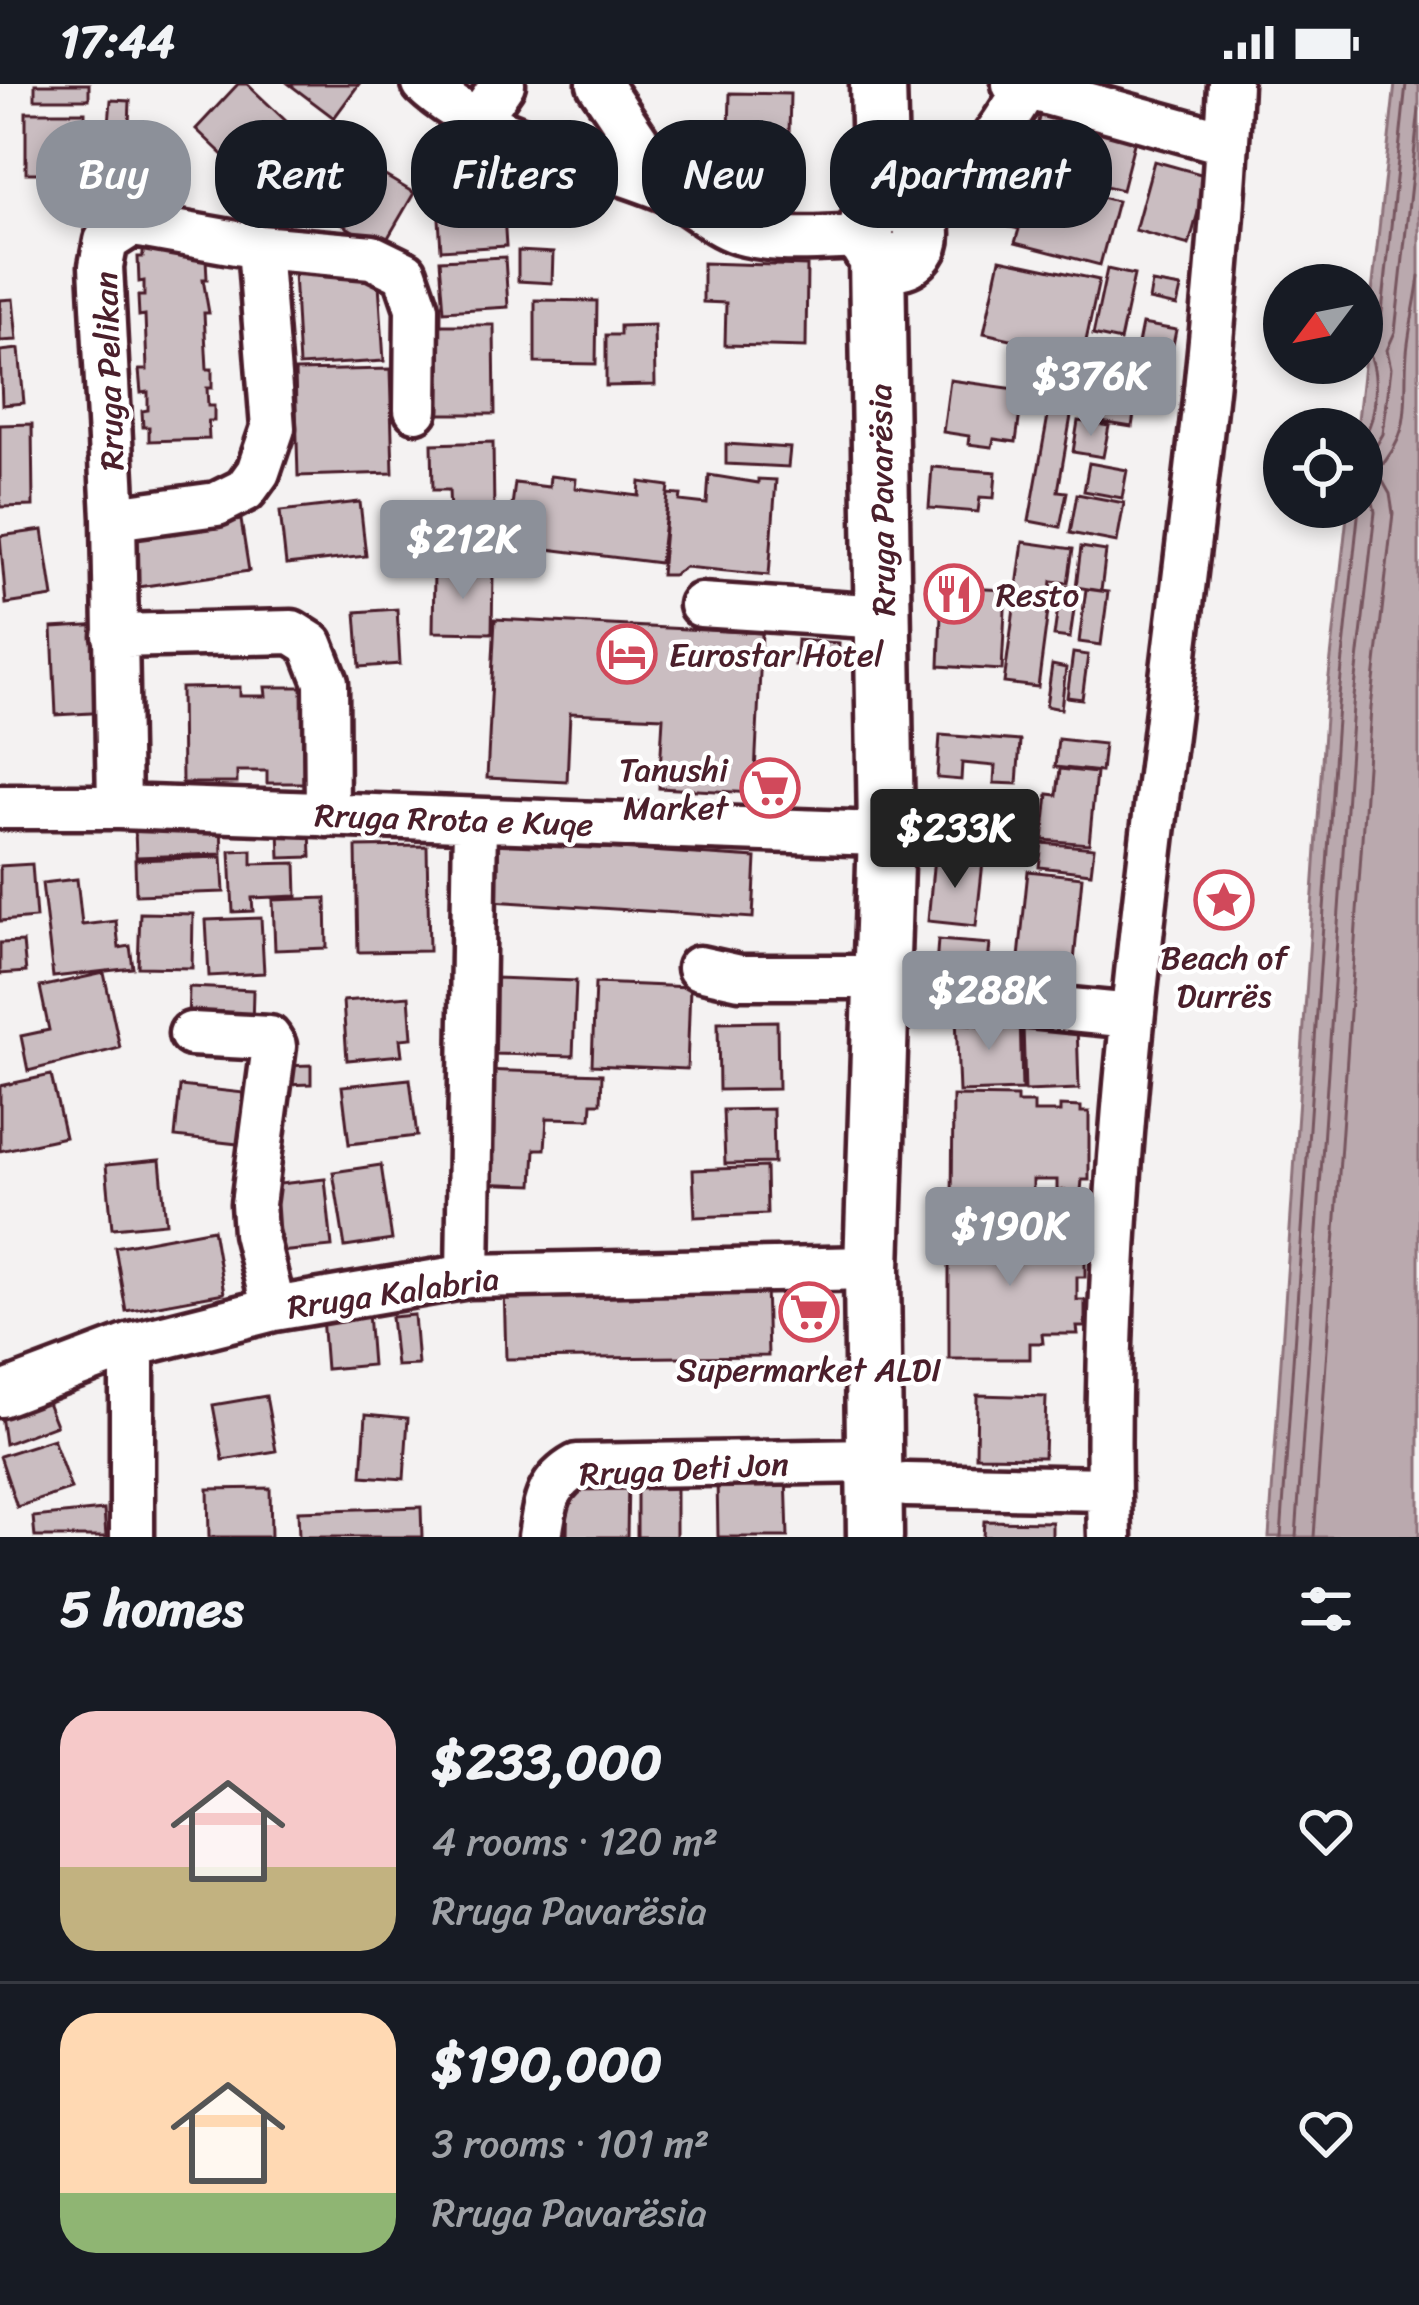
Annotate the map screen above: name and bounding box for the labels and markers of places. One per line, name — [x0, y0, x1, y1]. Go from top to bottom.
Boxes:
pin: $376K — [1007, 337, 1175, 439]
pin: $212K — [379, 500, 547, 602]
restaurant icon: Resto — [923, 563, 985, 625]
place label: Resto — [996, 566, 1079, 624]
hotel icon: Eurostar Hotel — [596, 623, 658, 685]
place label: Eurostar Hotel — [669, 626, 884, 684]
place label: Tanushi Market — [619, 741, 730, 837]
supermarket icon: Tanushi Market — [739, 757, 801, 819]
pin: $233K — [871, 789, 1039, 891]
place icon: Beach of Durrës — [1193, 869, 1255, 931]
place label: Beach of Durrës — [1160, 929, 1290, 1025]
pin: $288K — [905, 951, 1073, 1053]
pin: $190K — [926, 1187, 1094, 1289]
supermarket icon: Supermarket ALDI — [778, 1281, 840, 1343]
place label: Supermarket ALDI — [677, 1341, 941, 1399]

